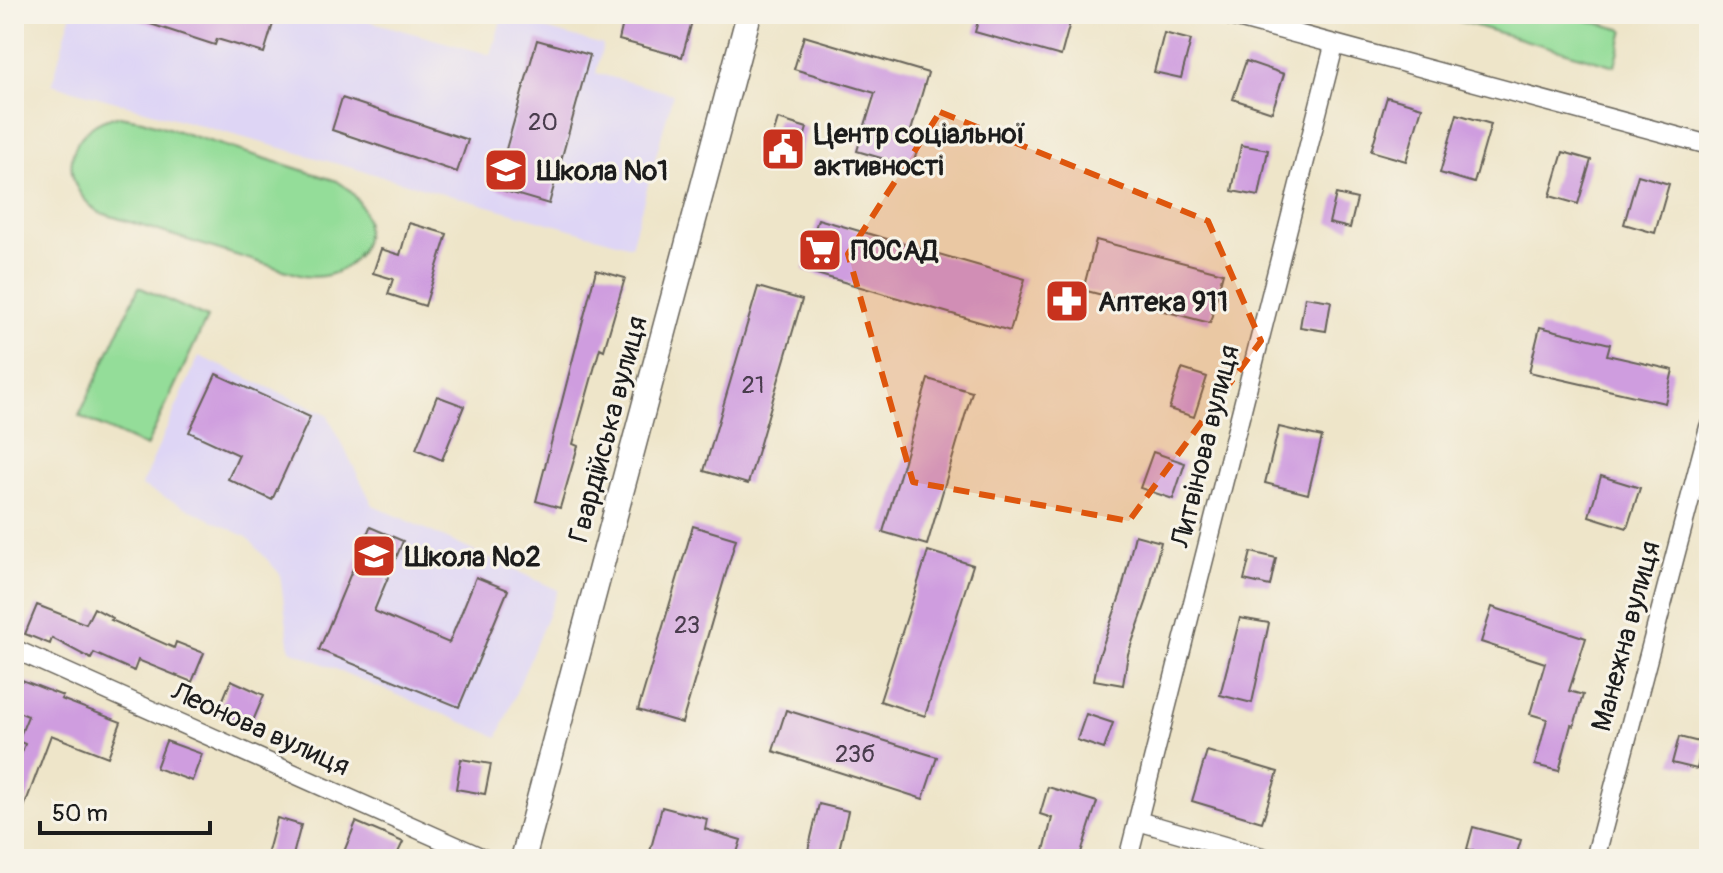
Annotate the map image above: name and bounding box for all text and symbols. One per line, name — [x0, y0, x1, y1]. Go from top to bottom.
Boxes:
house number: 20 — [528, 108, 558, 137]
place label: Центр соціальної активності — [814, 117, 1026, 184]
public building icon: Центр соціальної активності — [759, 125, 807, 173]
school or university icon: Школа №1 — [482, 146, 530, 194]
place label: Школа №1 — [536, 154, 668, 189]
supermarket icon: ПОСАД — [796, 226, 844, 274]
place label: ПОСАД — [851, 234, 939, 269]
pharmacy icon: Аптека 911 — [1043, 277, 1091, 325]
place label: Аптека 911 — [1098, 285, 1228, 320]
street label: Гвардійська вулиця — [561, 312, 655, 546]
street label: Литвінова вулиця — [1163, 341, 1248, 552]
house number: 21 — [742, 371, 764, 400]
school or university icon: Школа №2 — [350, 532, 398, 580]
street label: Манежна вулиця — [1584, 537, 1669, 735]
place label: Школа №2 — [404, 540, 541, 575]
house number: 23 — [674, 611, 700, 640]
street label: Леонова вулиця — [165, 674, 355, 784]
house number: 23б — [835, 740, 875, 769]
scale bar — [40, 785, 210, 835]
text: 50 m — [52, 799, 108, 828]

